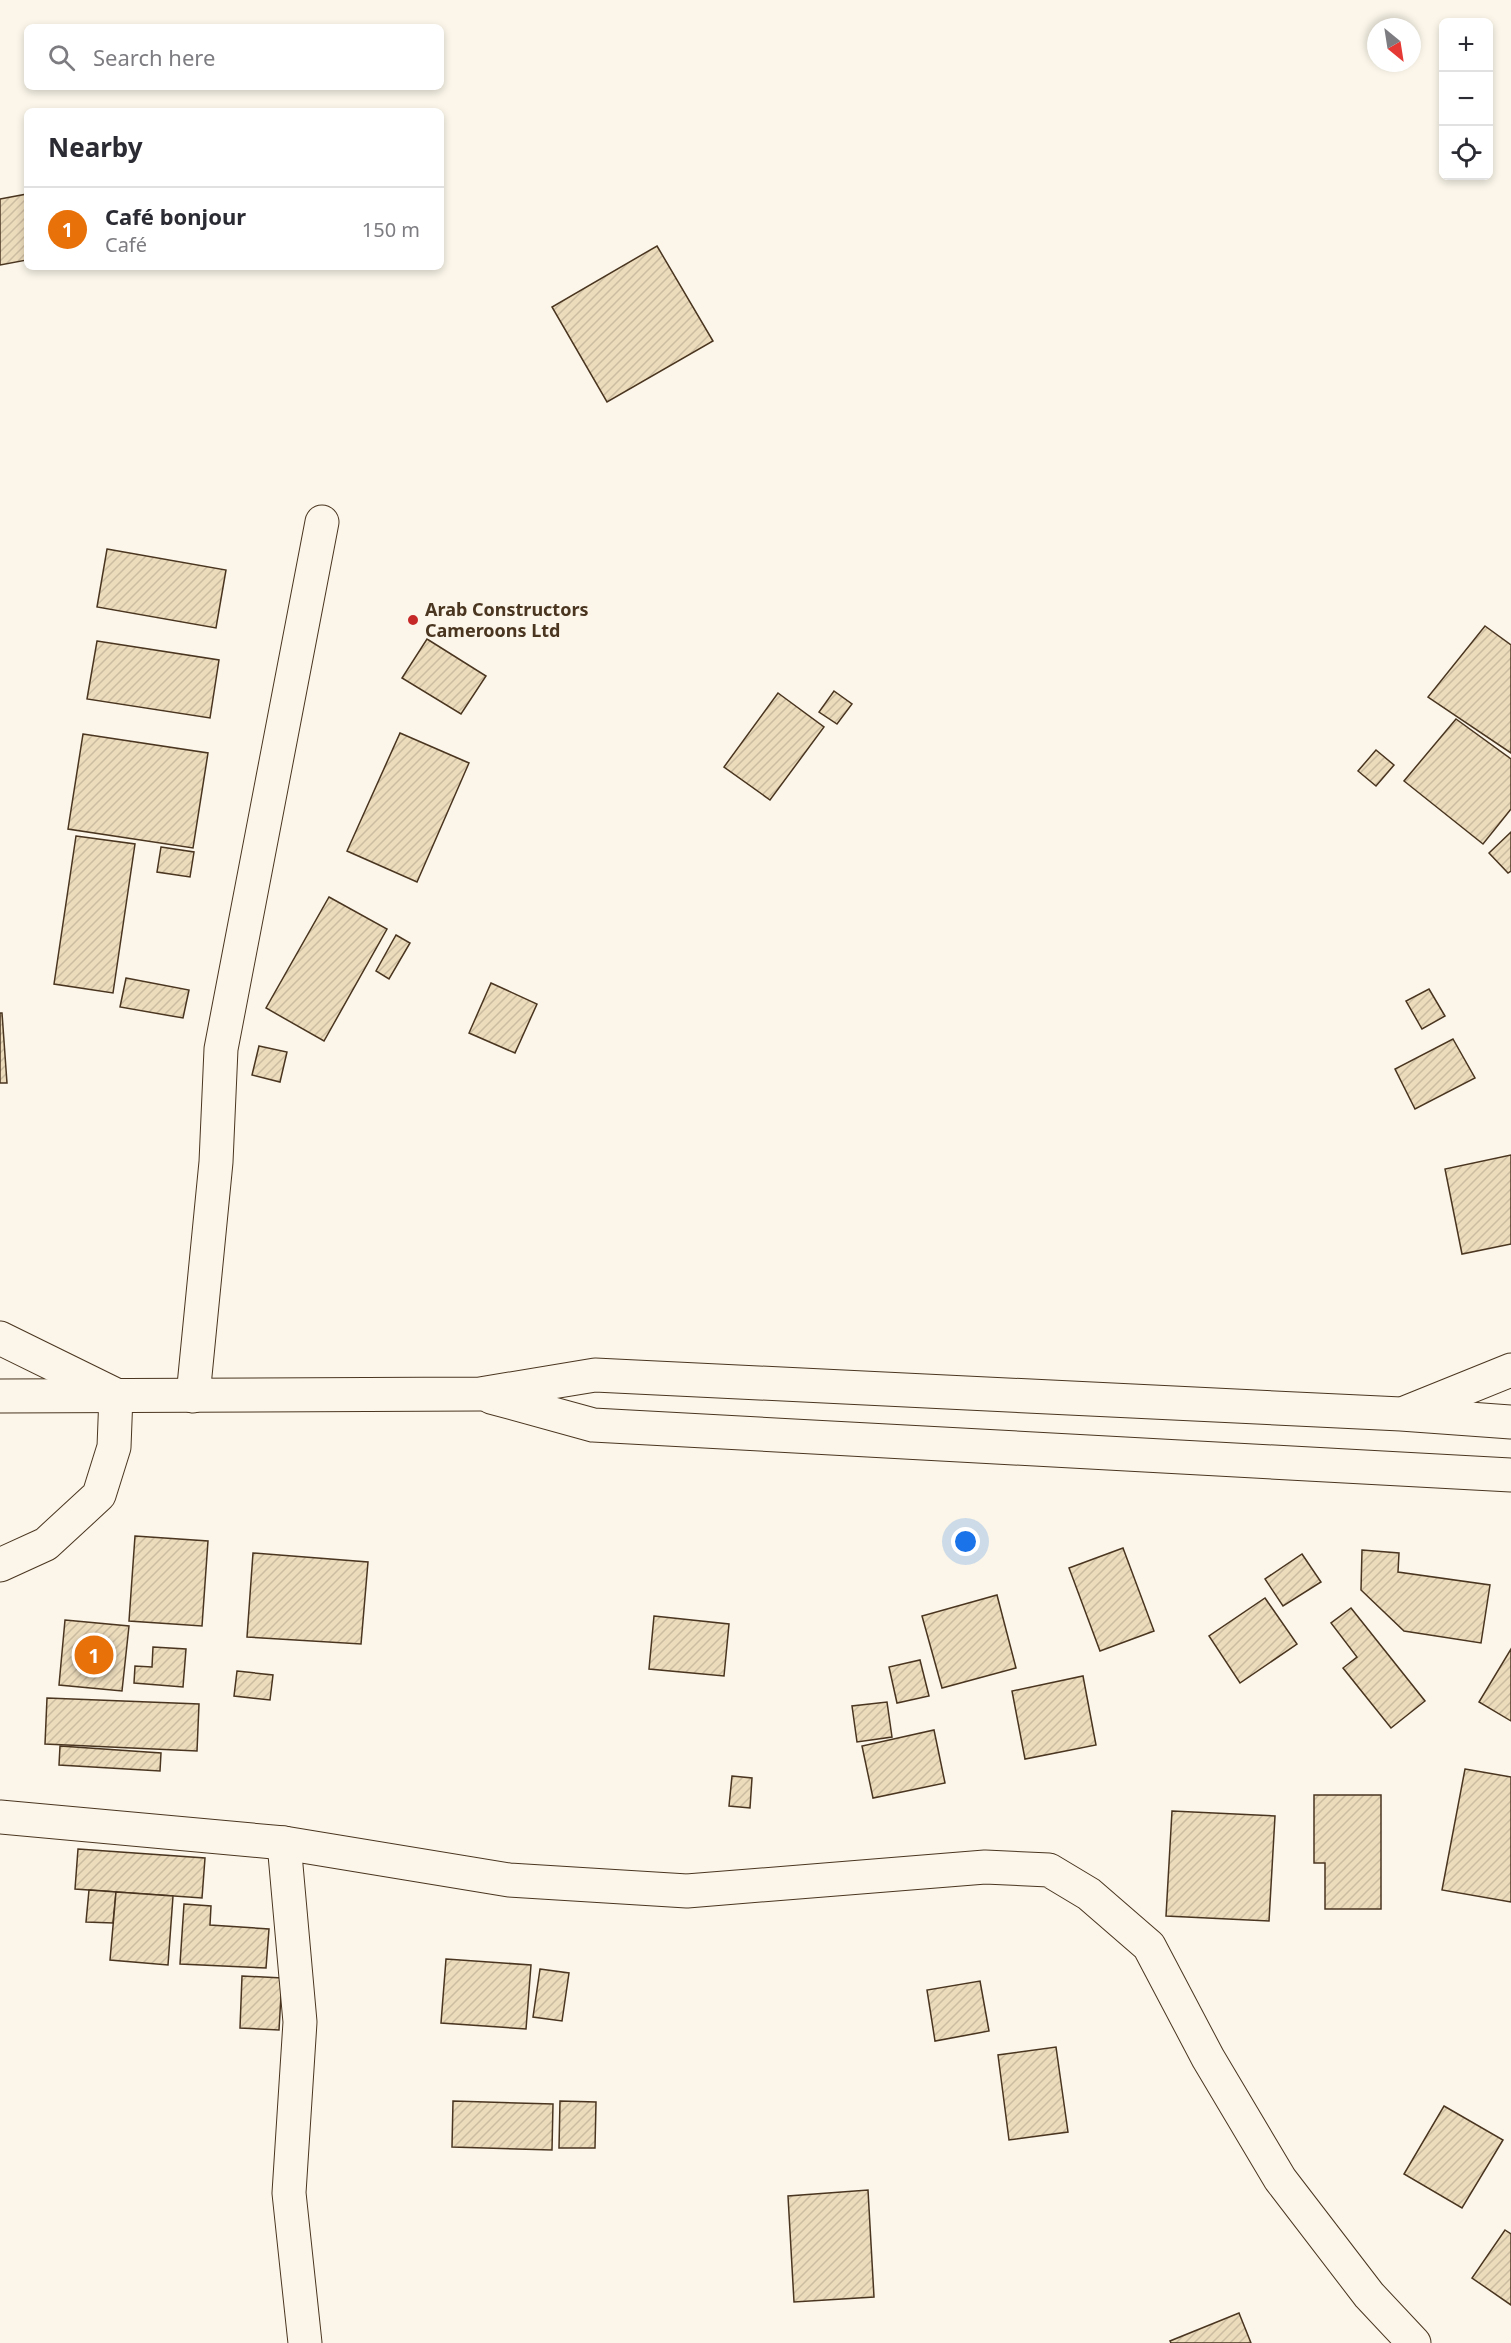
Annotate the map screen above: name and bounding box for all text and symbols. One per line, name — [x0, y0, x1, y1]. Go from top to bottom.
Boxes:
north arrow — [1367, 18, 1421, 72]
map controls — [1439, 18, 1493, 180]
button: + — [1439, 18, 1493, 72]
search box — [24, 24, 444, 90]
icon: search — [45, 41, 78, 74]
text: Search here — [93, 42, 215, 72]
button: − — [1439, 72, 1493, 126]
button: locate — [1439, 126, 1493, 180]
text: Nearby — [48, 129, 143, 165]
text: Café bonjour — [105, 201, 246, 231]
text: 1 — [62, 216, 73, 243]
text: 150 m — [362, 216, 420, 243]
text: Café — [105, 231, 147, 258]
place label: Arab Constructors Cameroons Ltd — [425, 597, 589, 642]
marker: Arab Constructors Cameroons Ltd — [406, 613, 420, 627]
your location — [951, 1527, 980, 1556]
pin: 1 — [74, 1632, 113, 1678]

